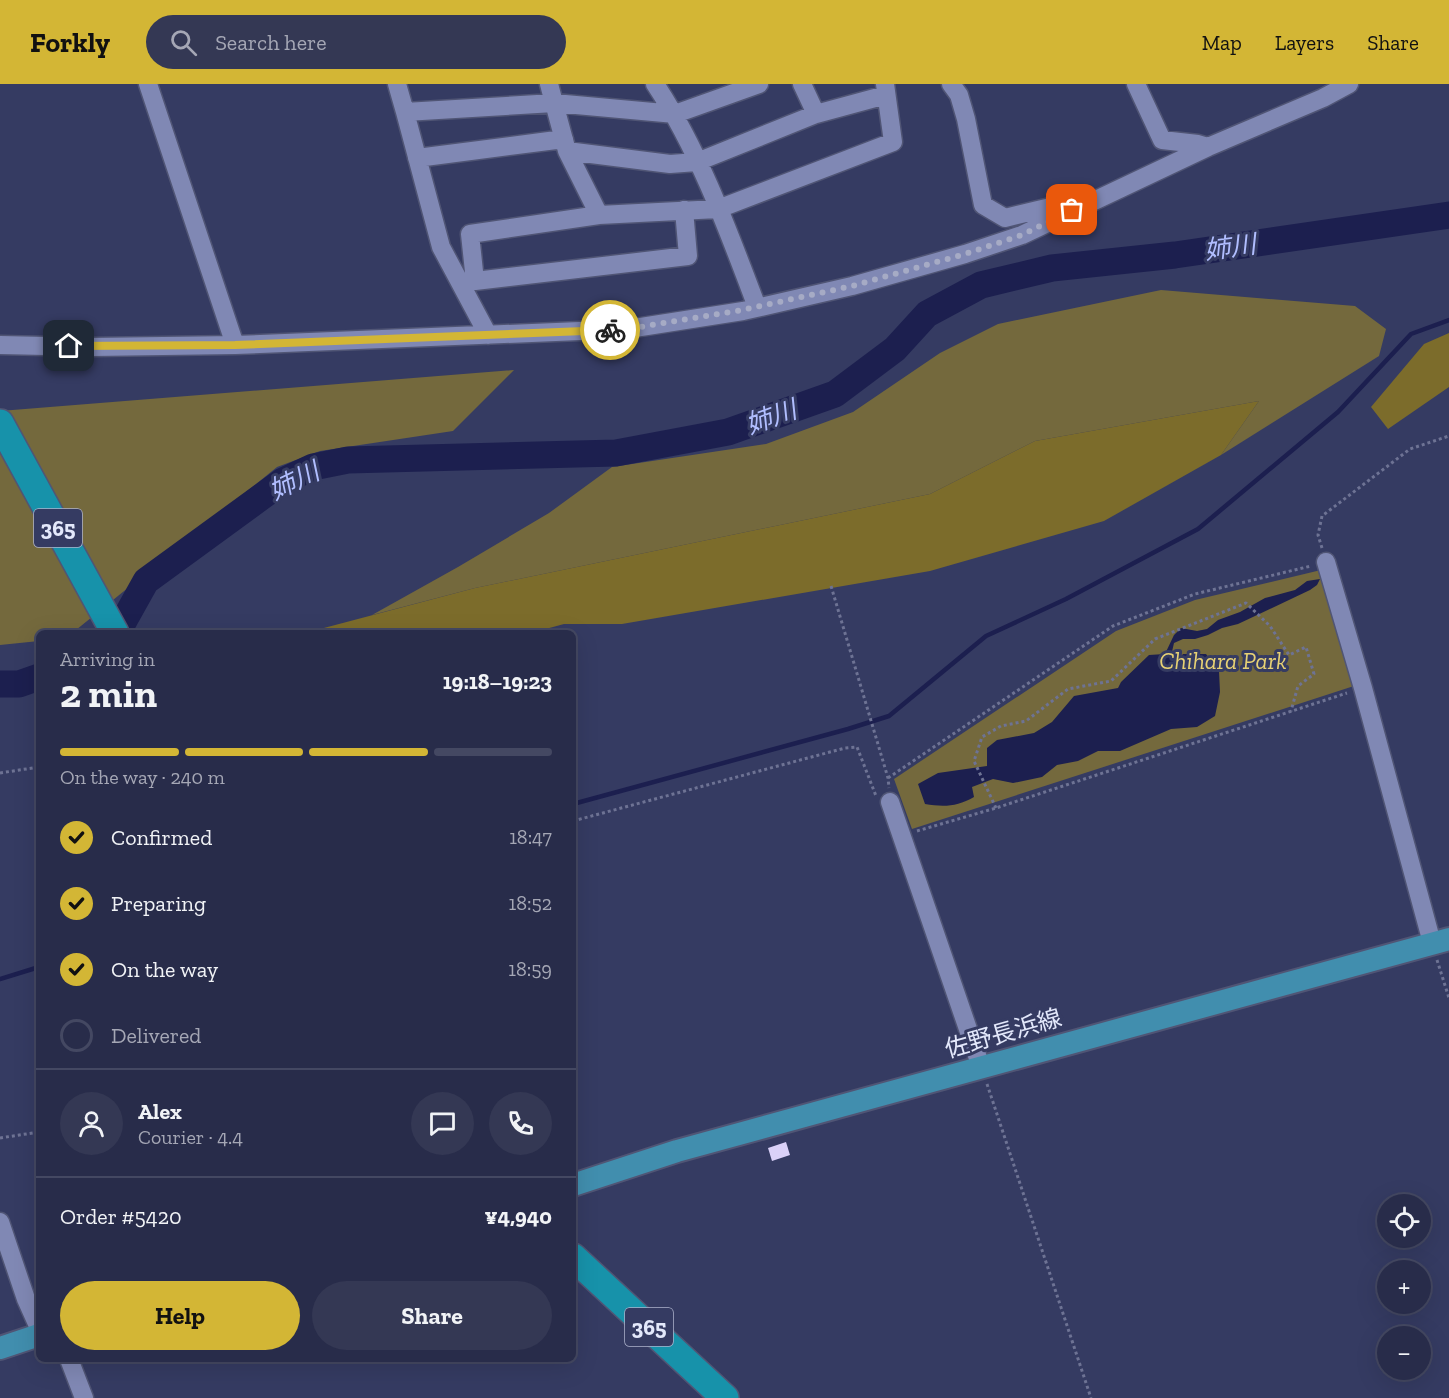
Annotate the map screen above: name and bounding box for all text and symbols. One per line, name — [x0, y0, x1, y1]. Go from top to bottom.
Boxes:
search box — [146, 15, 566, 69]
text: Forkly — [30, 26, 110, 59]
icon: search — [167, 26, 200, 59]
text: Search here — [215, 29, 327, 56]
text: Map — [1202, 30, 1242, 55]
text: Layers — [1275, 30, 1334, 55]
text: Share — [1367, 30, 1419, 55]
pin — [1046, 184, 1097, 235]
icon: bag — [1055, 193, 1088, 226]
water label: 姉川 — [1202, 227, 1261, 266]
courier — [580, 300, 640, 360]
icon: bike — [594, 314, 627, 347]
pin — [43, 320, 94, 371]
icon: home — [52, 329, 85, 362]
water label: 姉川 — [741, 392, 804, 441]
water label: 姉川 — [264, 454, 327, 507]
road number: 365 — [34, 509, 82, 547]
park label: Chihara Park — [1159, 646, 1287, 675]
text: Arriving in — [60, 647, 155, 671]
text: 19:18–19:23 — [443, 668, 552, 695]
text: 2 min — [60, 670, 157, 717]
text: On the way · 240 m — [60, 765, 225, 789]
icon: check — [60, 821, 93, 854]
text: Confirmed — [111, 824, 212, 851]
text: 18:47 — [509, 825, 552, 849]
icon: check — [60, 887, 93, 920]
text: Preparing — [111, 890, 206, 917]
text: 18:52 — [509, 891, 552, 915]
icon: check — [60, 953, 93, 986]
text: On the way — [111, 956, 218, 983]
text: 18:59 — [508, 957, 552, 981]
street label: 佐野長浜線 — [941, 1003, 1065, 1063]
text: Delivered — [111, 1022, 201, 1049]
button: person — [60, 1092, 123, 1155]
button: chat — [411, 1092, 474, 1155]
button: phone — [489, 1092, 552, 1155]
text: Alex — [138, 1098, 182, 1125]
text: Courier · 4.4 — [138, 1125, 243, 1149]
map controls — [1377, 1194, 1431, 1380]
button: locate — [1377, 1194, 1431, 1248]
text: Order #5420 — [60, 1203, 182, 1230]
text: ¥4,940 — [485, 1203, 552, 1230]
button: + — [1377, 1260, 1431, 1314]
button: Help — [60, 1281, 300, 1350]
button: Share — [312, 1281, 552, 1350]
road number: 365 — [625, 1308, 673, 1346]
button: − — [1377, 1326, 1431, 1380]

